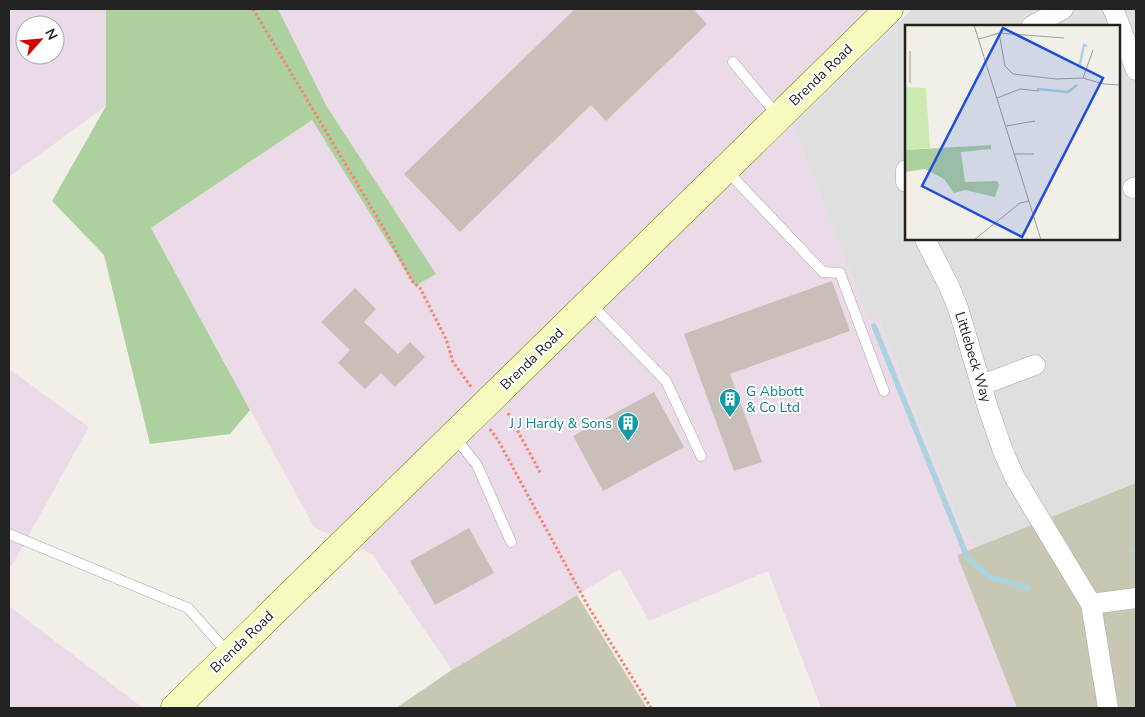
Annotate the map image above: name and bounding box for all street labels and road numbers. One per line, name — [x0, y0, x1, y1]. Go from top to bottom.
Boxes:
street label: Brenda Road — [785, 40, 857, 110]
street label: Littlebeck Way — [950, 309, 996, 405]
street label: Brenda Road — [496, 324, 568, 394]
street label: Brenda Road — [206, 607, 278, 677]

